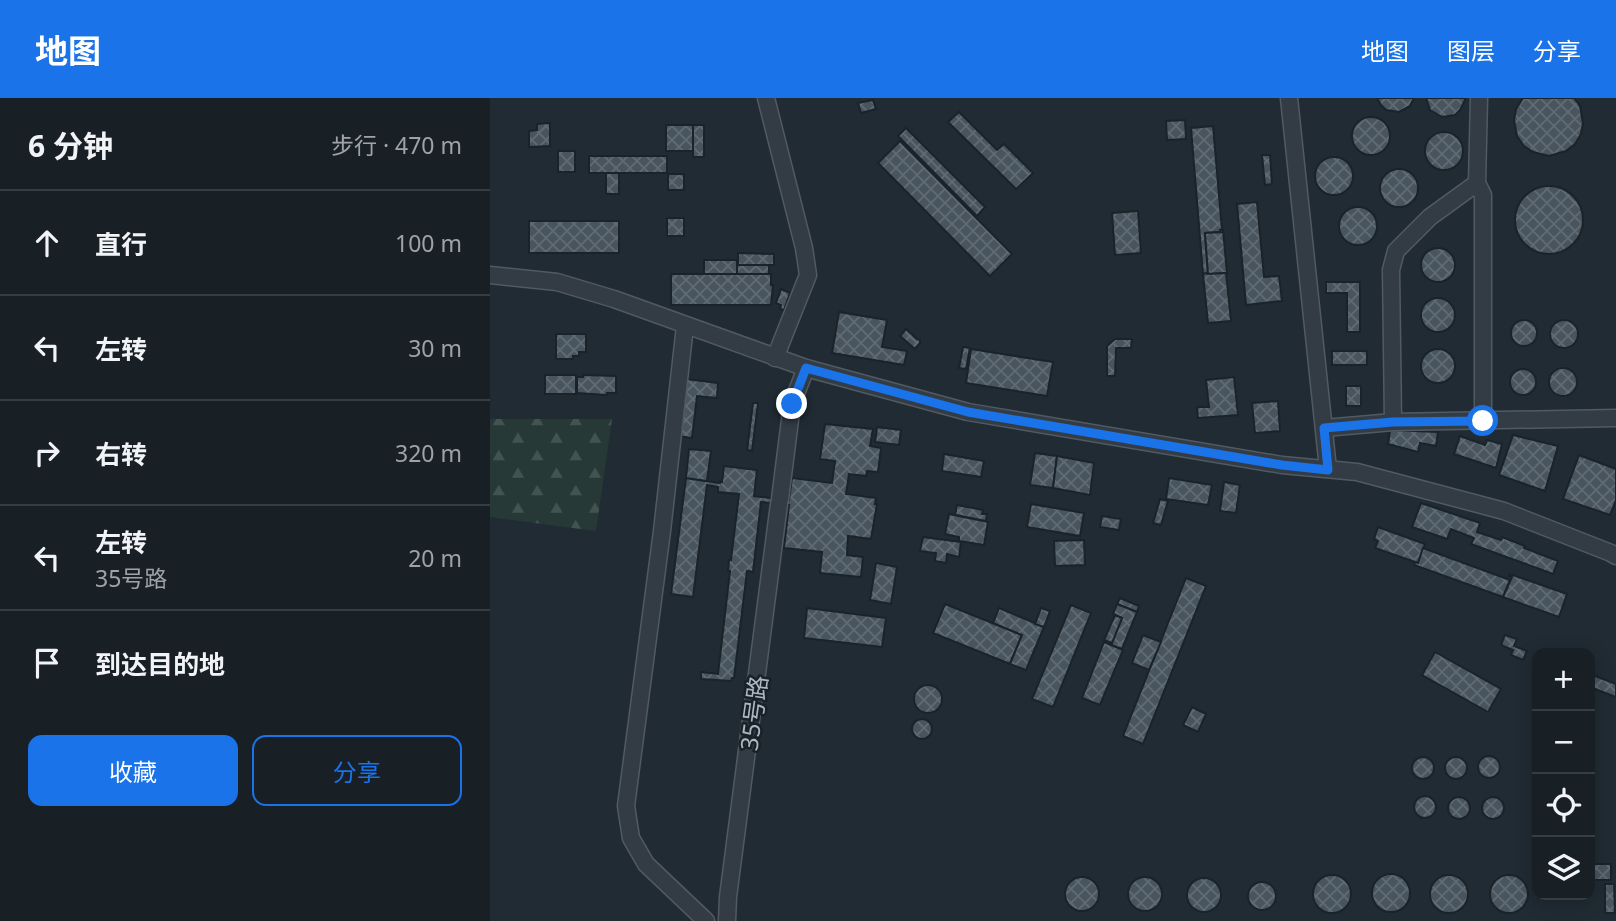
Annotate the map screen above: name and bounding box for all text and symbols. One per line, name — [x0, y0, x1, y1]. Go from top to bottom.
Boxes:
text: 地图 — [35, 28, 101, 73]
text: 地图 — [1361, 34, 1409, 67]
text: 图层 — [1447, 34, 1495, 67]
text: 分享 — [1533, 34, 1581, 67]
text: 6 分钟 — [28, 125, 113, 166]
text: 步行 · 470 m — [331, 129, 462, 161]
icon: ahead — [28, 224, 66, 262]
text: 直行 — [95, 226, 147, 262]
text: 100 m — [395, 227, 462, 259]
icon: left — [28, 329, 66, 367]
text: 左转 — [95, 331, 147, 367]
text: 30 m — [408, 332, 462, 364]
route end — [776, 388, 807, 419]
route start — [1467, 405, 1498, 436]
icon: right — [28, 434, 66, 472]
text: 右转 — [95, 436, 147, 472]
text: 320 m — [395, 437, 462, 469]
text: 左转 — [95, 524, 147, 560]
icon: left — [28, 539, 66, 577]
text: 20 m — [408, 542, 462, 574]
text: 35号路 — [95, 562, 167, 594]
icon: arrive — [28, 644, 66, 682]
text: 到达目的地 — [95, 646, 225, 682]
map controls — [1532, 648, 1595, 900]
button: + — [1532, 648, 1595, 711]
street label: 35号路 — [731, 673, 775, 753]
button: − — [1532, 711, 1595, 774]
button: 收藏 — [28, 735, 238, 806]
button: 分享 — [252, 735, 462, 806]
button: locate — [1532, 774, 1595, 837]
button: layers — [1532, 837, 1595, 900]

